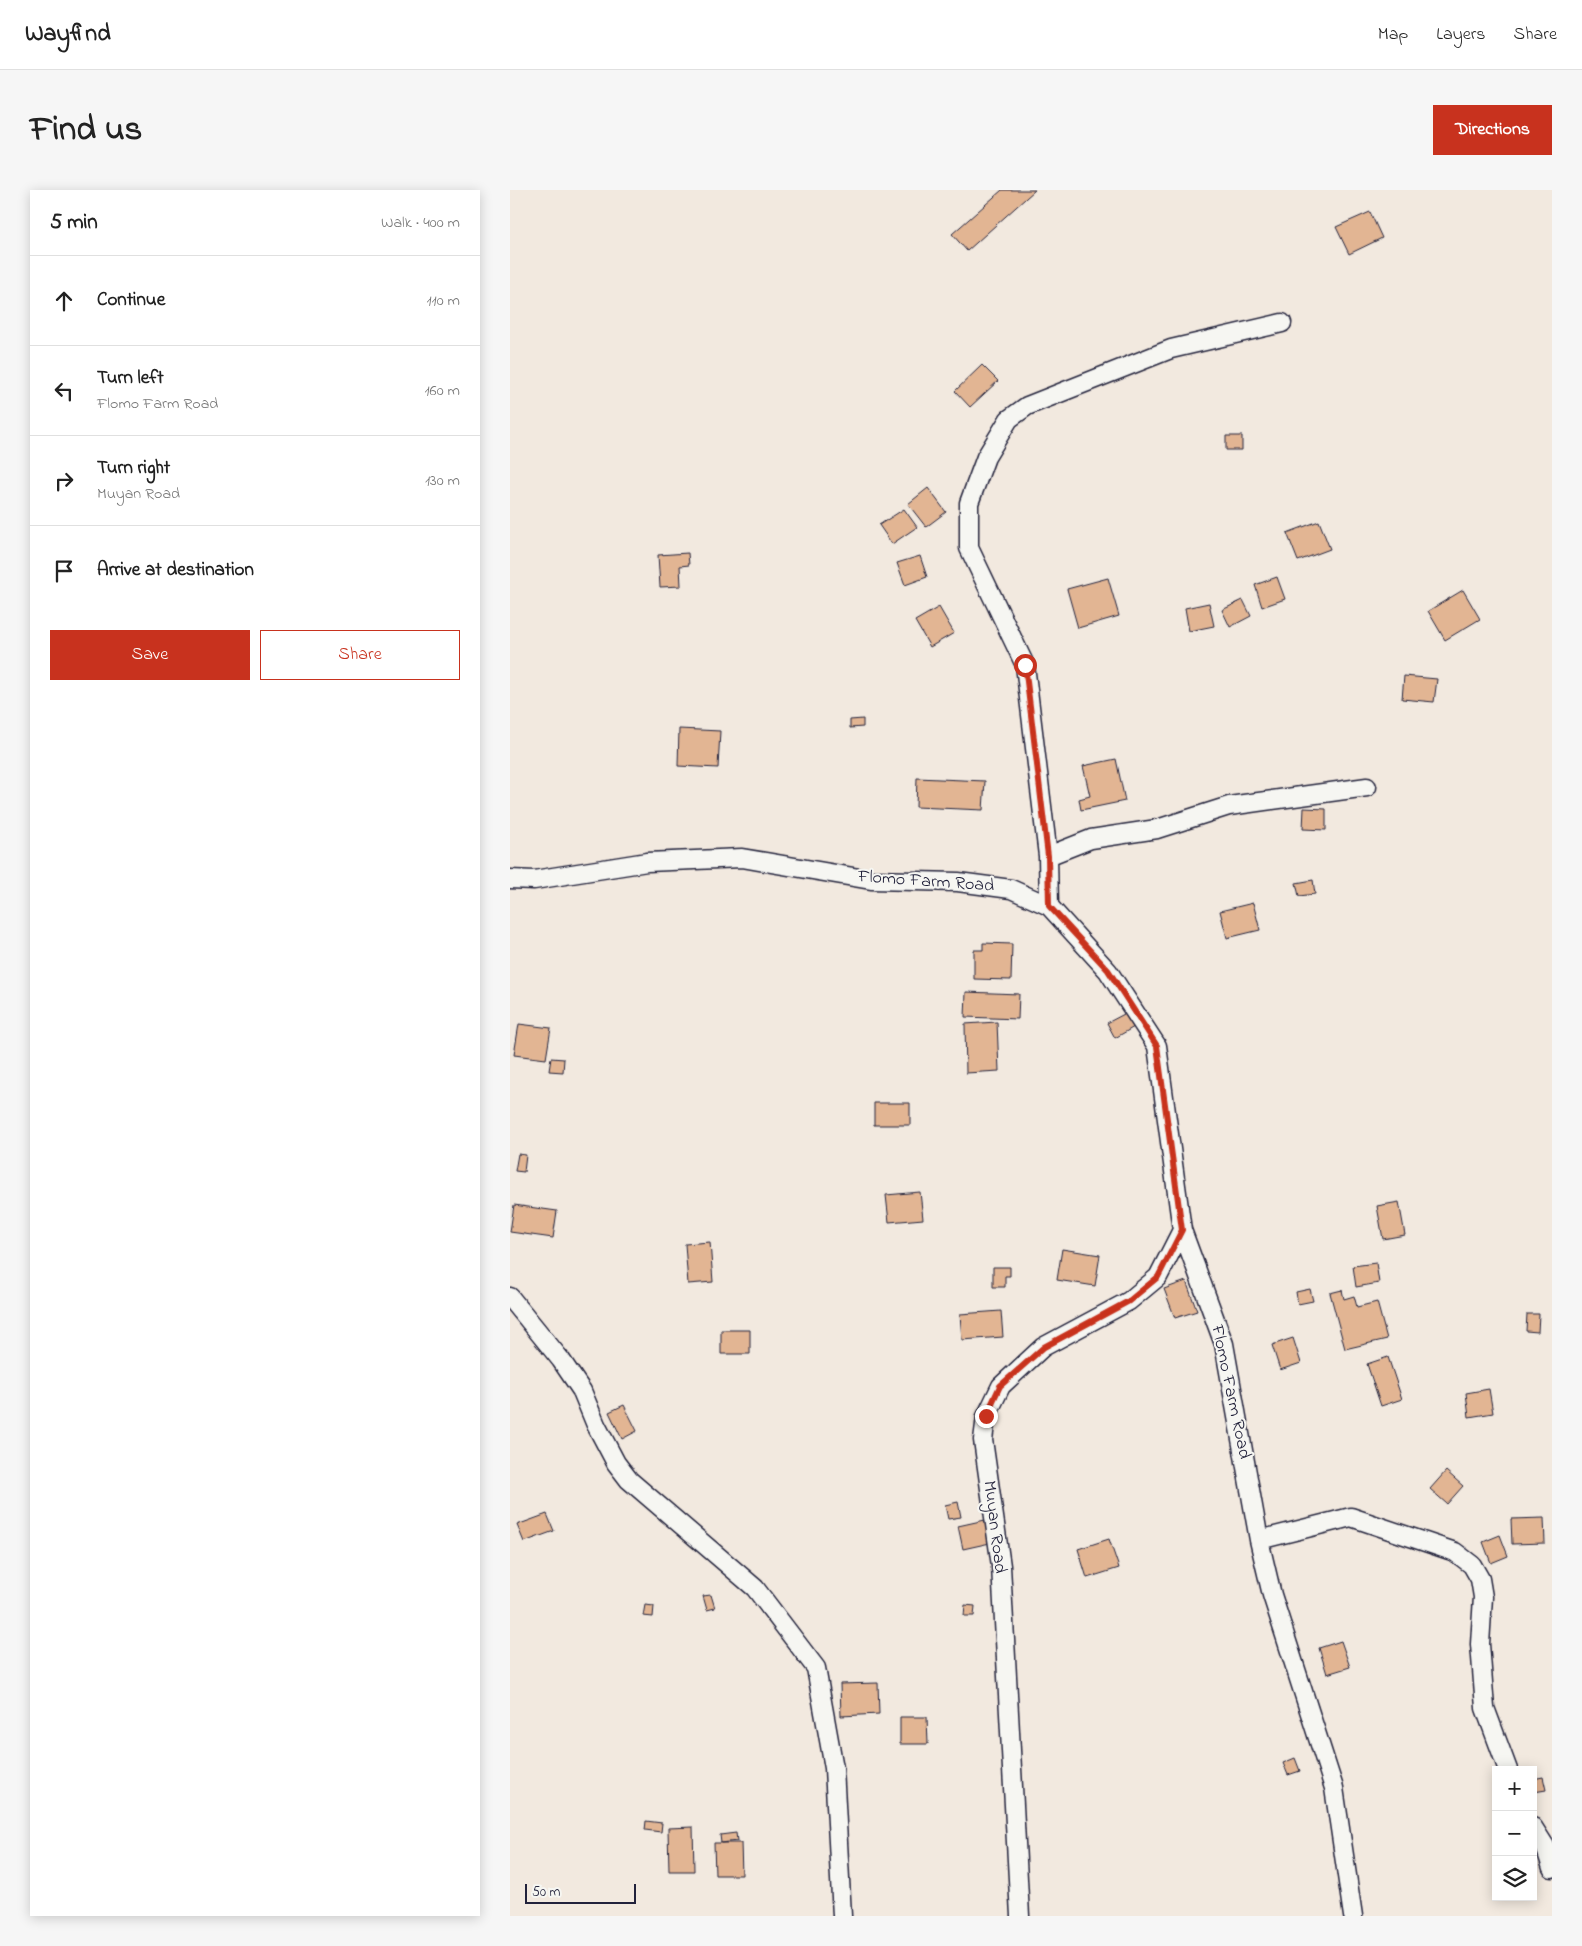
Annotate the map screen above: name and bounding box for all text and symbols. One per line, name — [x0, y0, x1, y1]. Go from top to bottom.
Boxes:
text: Wayfind — [25, 17, 111, 52]
text: Map — [1378, 22, 1408, 48]
text: Layers — [1436, 22, 1486, 48]
text: Share — [1514, 22, 1557, 48]
text: Find us — [30, 105, 142, 156]
button: Directions — [1433, 105, 1552, 155]
text: 5 min — [50, 208, 98, 238]
text: Walk · 400 m — [381, 211, 460, 235]
icon: ahead — [50, 287, 78, 315]
text: Continue — [97, 287, 165, 314]
text: 110 m — [426, 289, 460, 313]
text: Turn left — [97, 365, 164, 392]
icon: left — [50, 377, 78, 405]
text: 160 m — [425, 379, 460, 403]
text: Flomo Farm Road — [97, 392, 218, 416]
text: Turn right — [97, 455, 170, 482]
icon: right — [50, 467, 78, 495]
text: 130 m — [425, 469, 460, 493]
text: Muyan Road — [97, 482, 180, 506]
icon: arrive — [50, 557, 78, 585]
text: Arrive at destination — [97, 557, 254, 584]
button: Save — [50, 630, 250, 680]
button: Share — [260, 630, 460, 680]
route start — [1014, 654, 1037, 677]
street label: Flomo Farm Road — [856, 864, 995, 900]
street label: Flomo Farm Road — [1203, 1322, 1257, 1461]
route end — [975, 1405, 998, 1428]
street label: Muyan Road — [975, 1479, 1013, 1575]
map controls — [1492, 1766, 1537, 1901]
button: + — [1492, 1766, 1537, 1811]
button: − — [1492, 1811, 1537, 1856]
button: layers — [1492, 1856, 1537, 1901]
scale bar — [525, 1881, 636, 1904]
text: 50 m — [532, 1882, 560, 1903]

